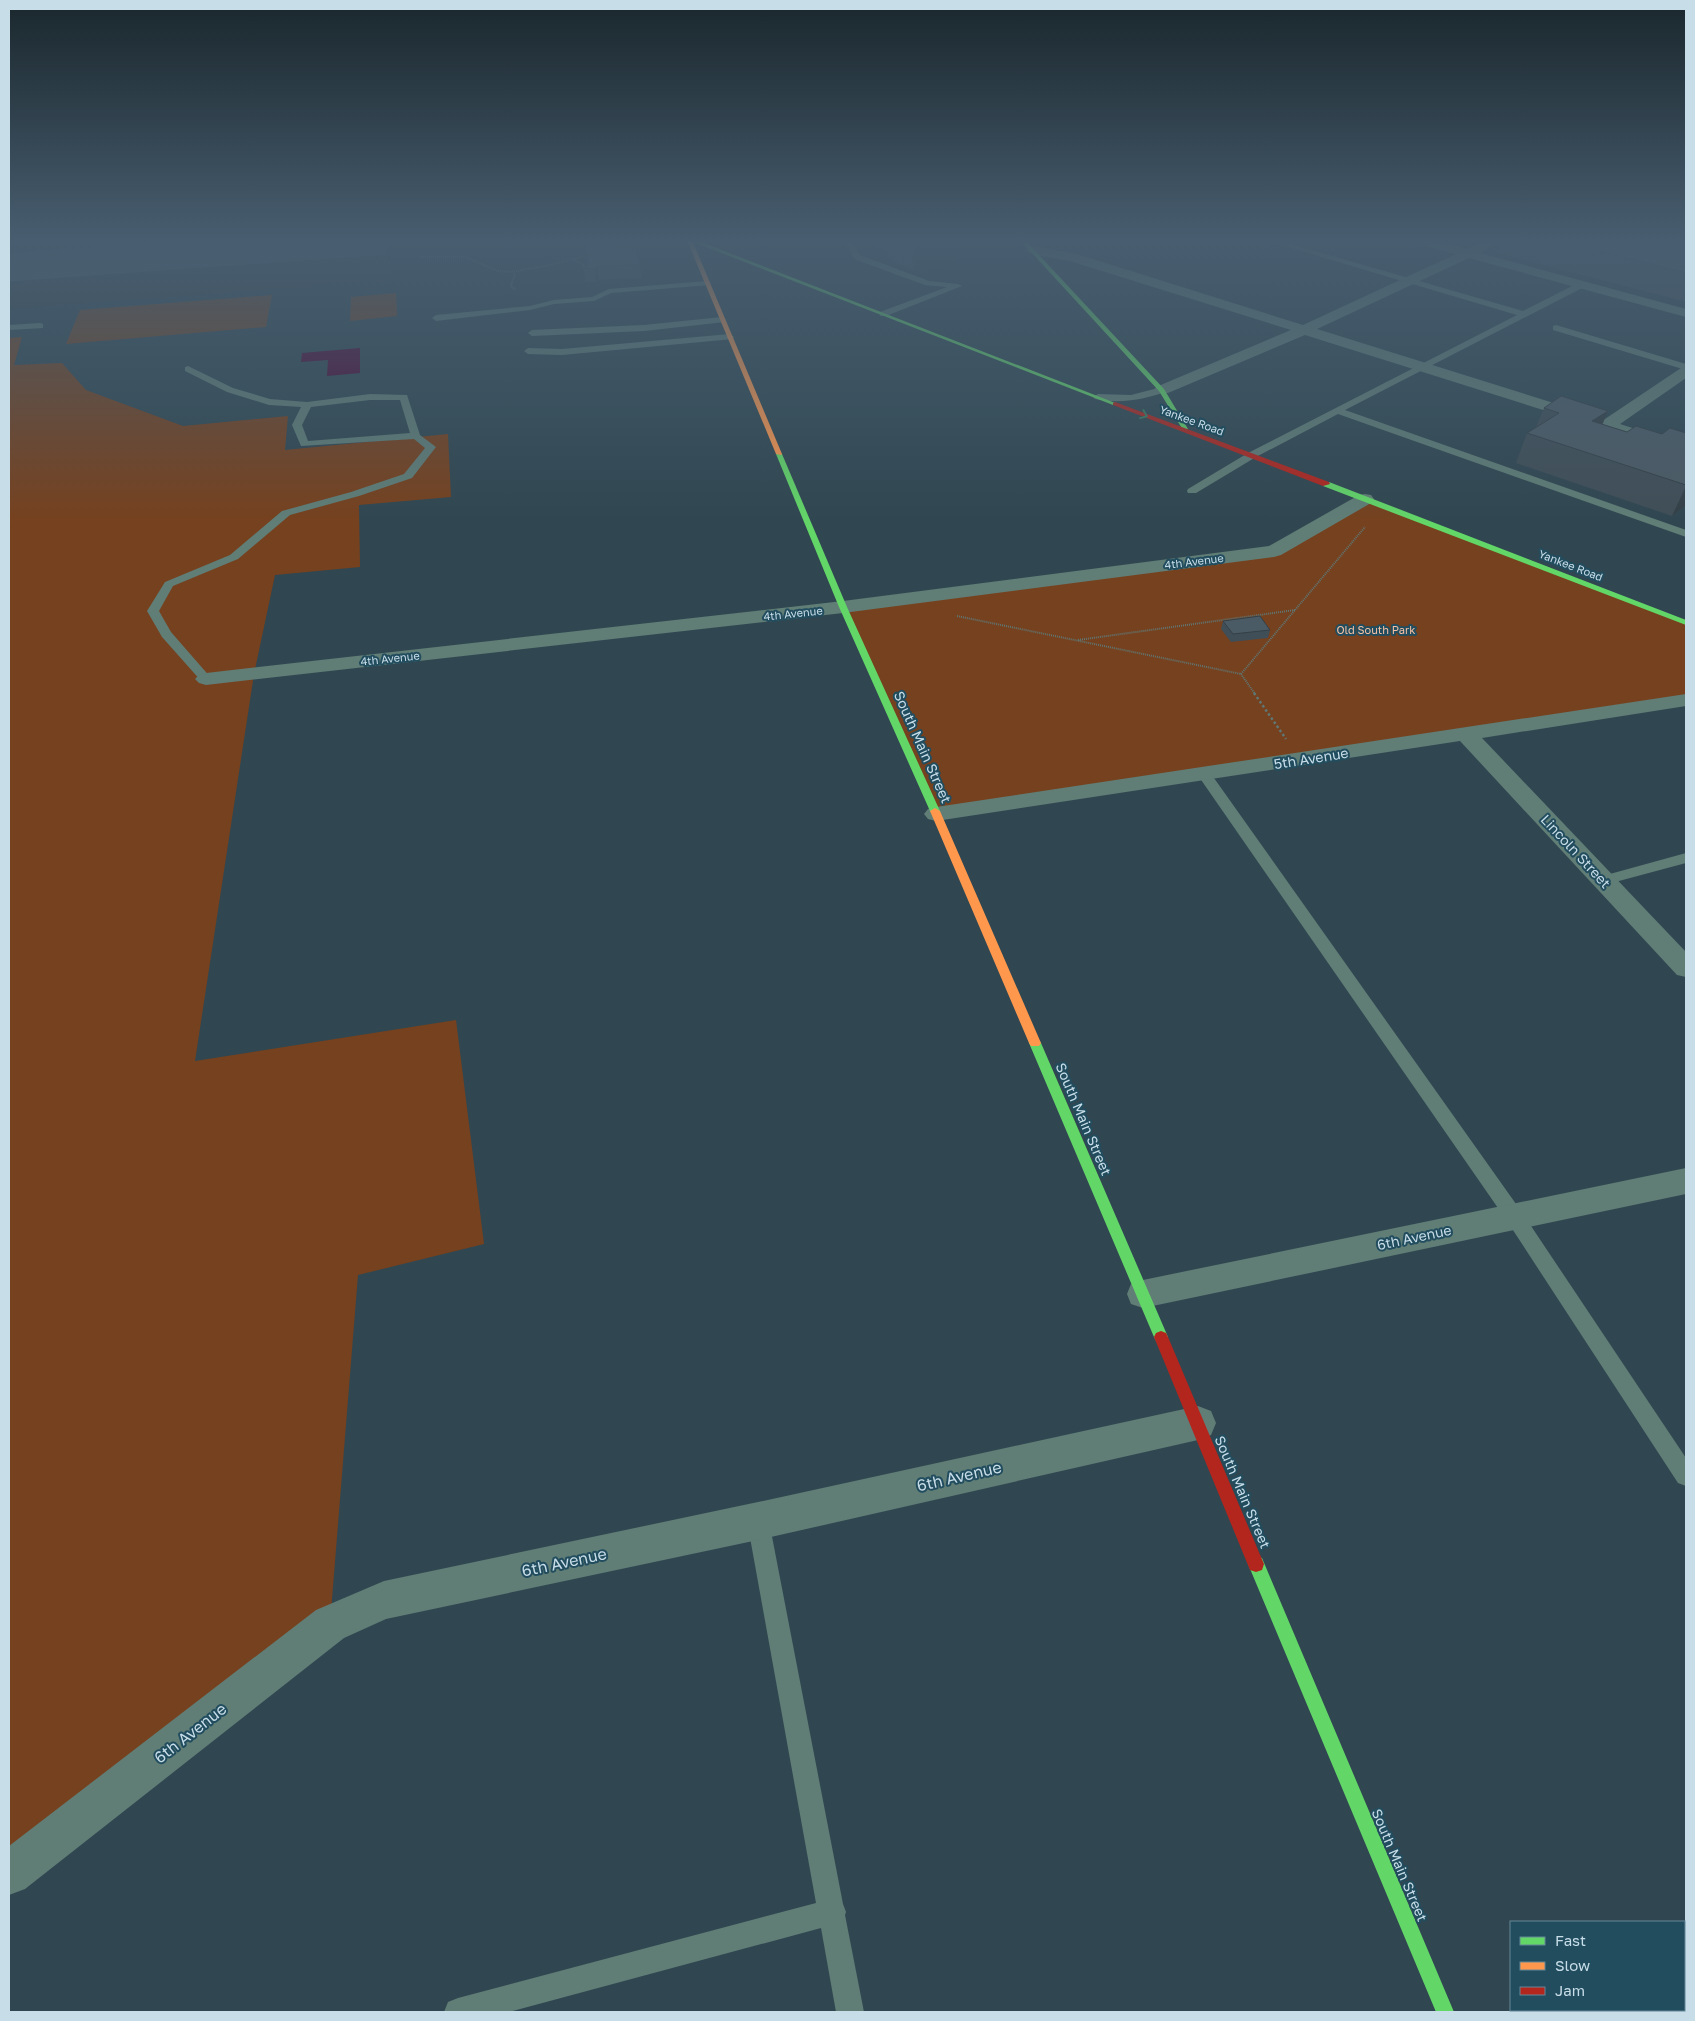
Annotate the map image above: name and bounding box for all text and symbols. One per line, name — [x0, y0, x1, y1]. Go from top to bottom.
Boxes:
street label: Yankee Road — [1158, 402, 1226, 438]
one-way arrow — [1139, 409, 1147, 419]
street label: Yankee Road — [1537, 547, 1605, 583]
street label: 4th Avenue — [1164, 551, 1224, 571]
street label: 4th Avenue — [763, 603, 823, 623]
park label: Old South Park — [1336, 623, 1416, 636]
street label: 4th Avenue — [360, 648, 420, 668]
street label: South Main Street — [891, 688, 955, 806]
street label: 5th Avenue — [1273, 744, 1349, 772]
street label: Lincoln Street — [1538, 811, 1614, 891]
street label: South Main Street — [1053, 1060, 1115, 1178]
street label: 6th Avenue — [1375, 1221, 1453, 1253]
street label: South Main Street — [1212, 1433, 1274, 1551]
street label: 6th Avenue — [915, 1457, 1003, 1495]
street label: 6th Avenue — [520, 1543, 608, 1581]
street label: 6th Avenue — [150, 1699, 230, 1767]
street label: South Main Street — [1369, 1806, 1431, 1924]
legend — [1510, 1921, 1685, 2011]
text: Fast — [1555, 1931, 1586, 1949]
text: Slow — [1555, 1956, 1590, 1974]
text: Jam — [1555, 1981, 1585, 1999]

